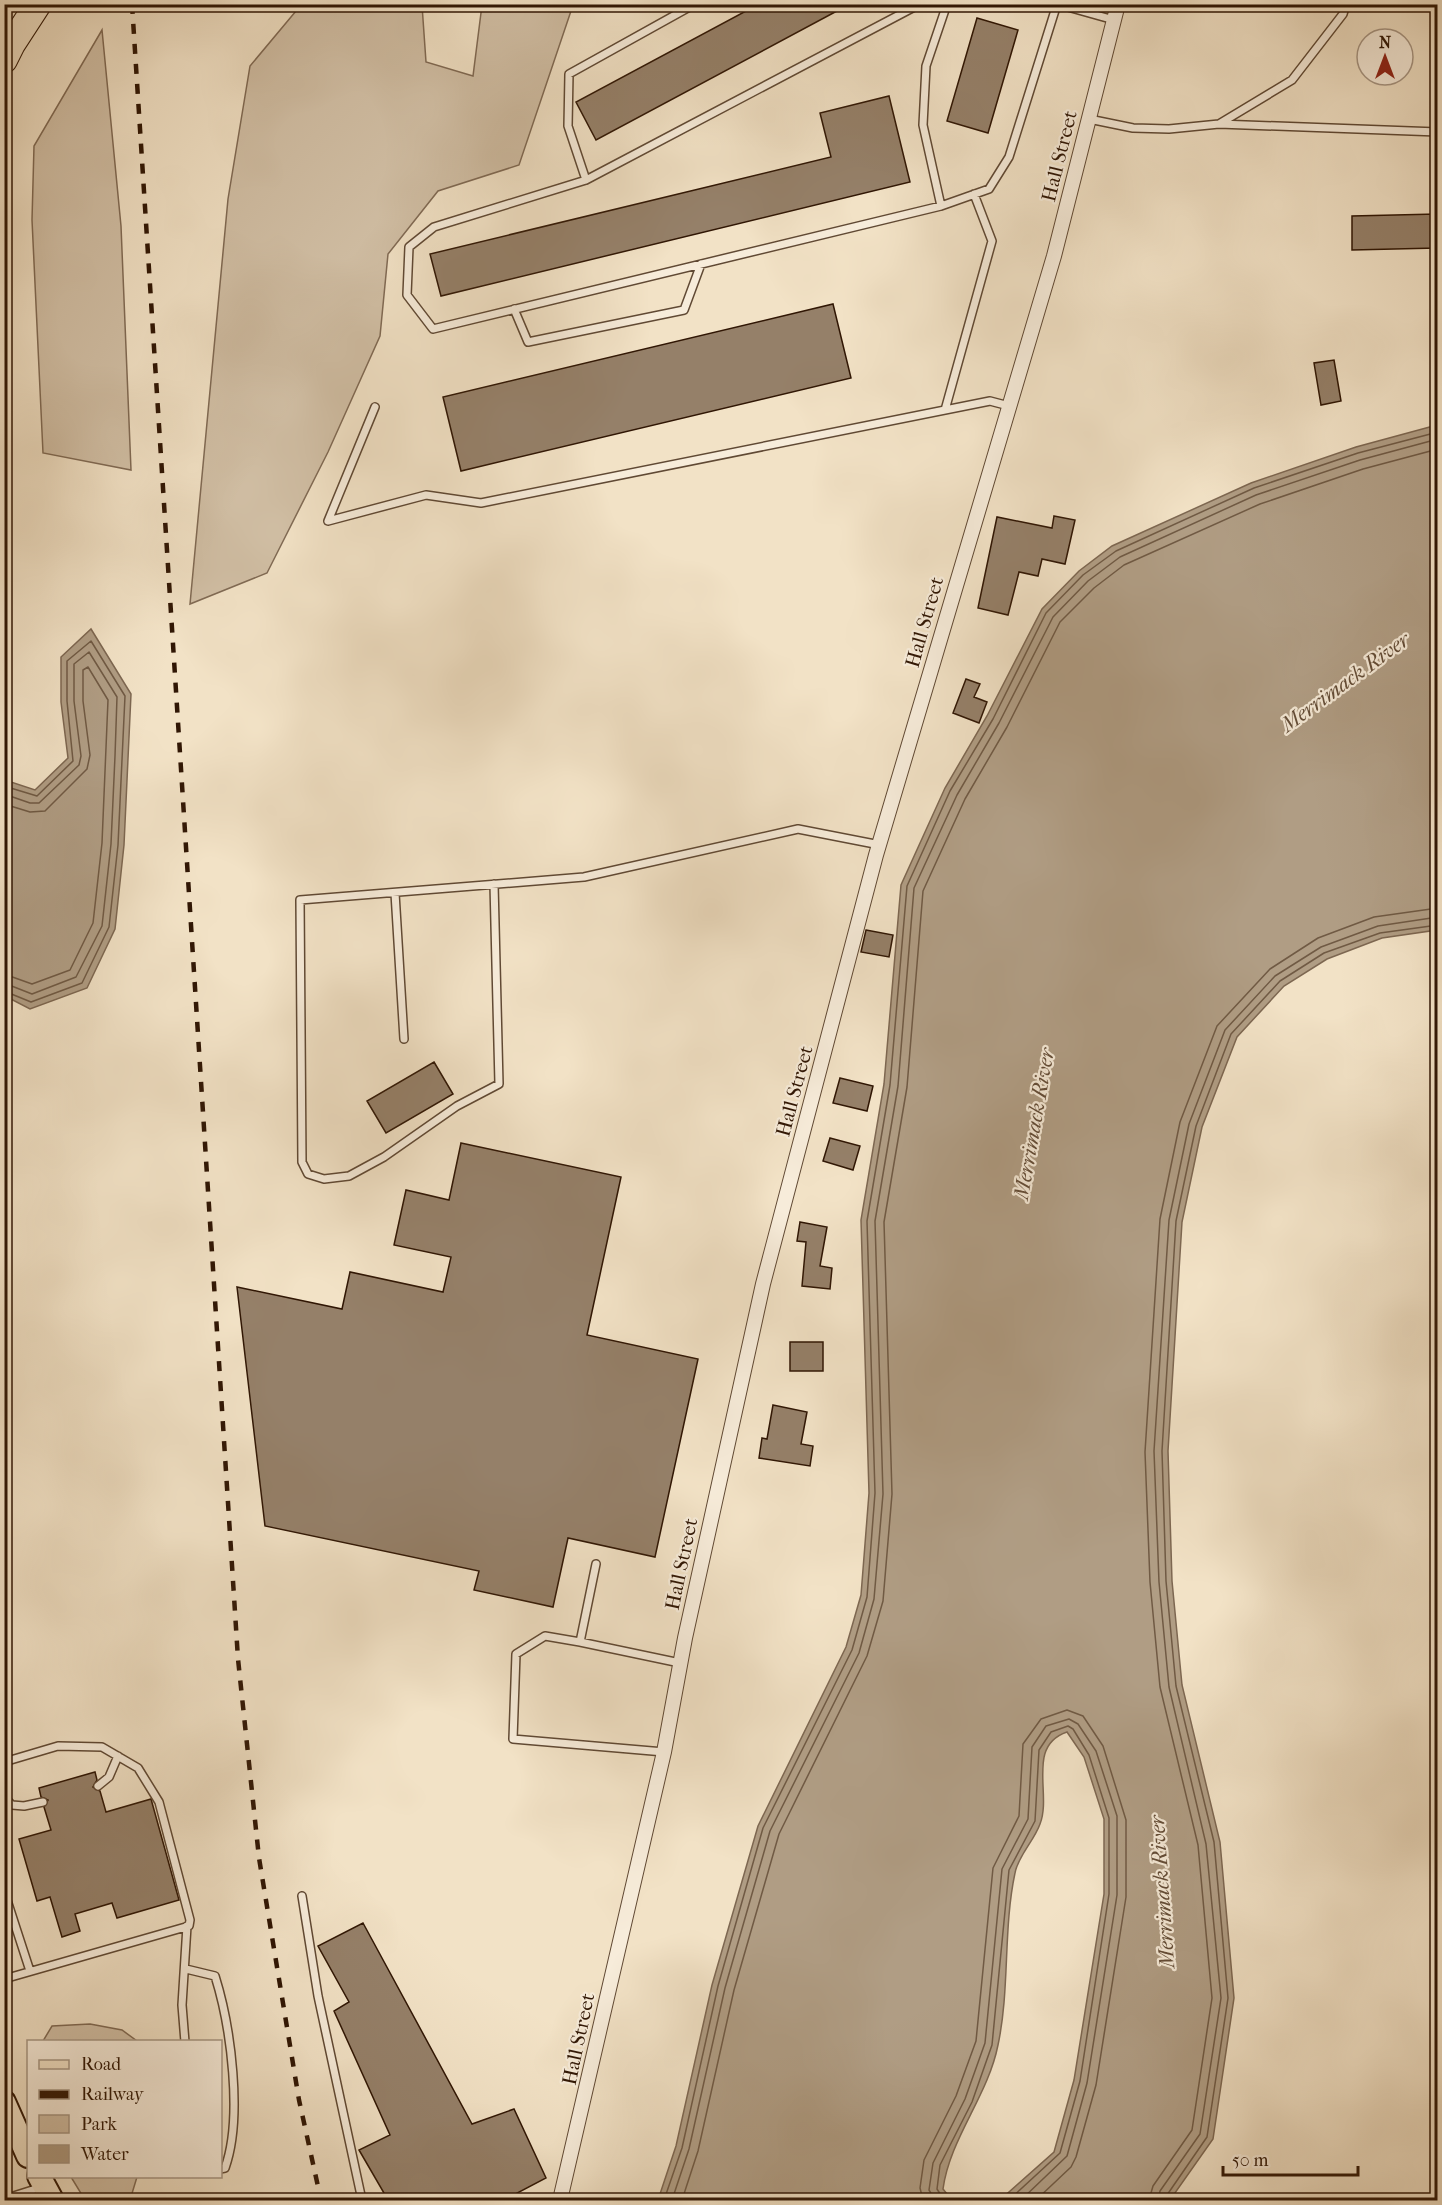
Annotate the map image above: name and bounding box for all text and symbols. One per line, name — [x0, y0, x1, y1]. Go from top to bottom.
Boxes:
north arrow — [1355, 27, 1415, 87]
text: N — [1379, 33, 1392, 52]
street label: Hall Street — [1037, 108, 1082, 204]
street label: Hall Street — [901, 574, 948, 670]
water label: Merrimack River — [1274, 626, 1415, 738]
street label: Hall Street — [771, 1043, 818, 1139]
water label: Merrimack River — [1009, 1045, 1059, 1203]
street label: Hall Street — [661, 1516, 702, 1612]
water label: Merrimack River — [1145, 1813, 1179, 1971]
street label: Hall Street — [558, 1991, 599, 2087]
legend — [27, 2040, 222, 2178]
text: Road — [81, 2054, 121, 2075]
text: Railway — [81, 2084, 145, 2105]
text: Park — [81, 2114, 118, 2135]
scale bar — [1223, 2139, 1358, 2177]
text: Water — [80, 2144, 129, 2165]
text: 50 m — [1232, 2150, 1269, 2171]

